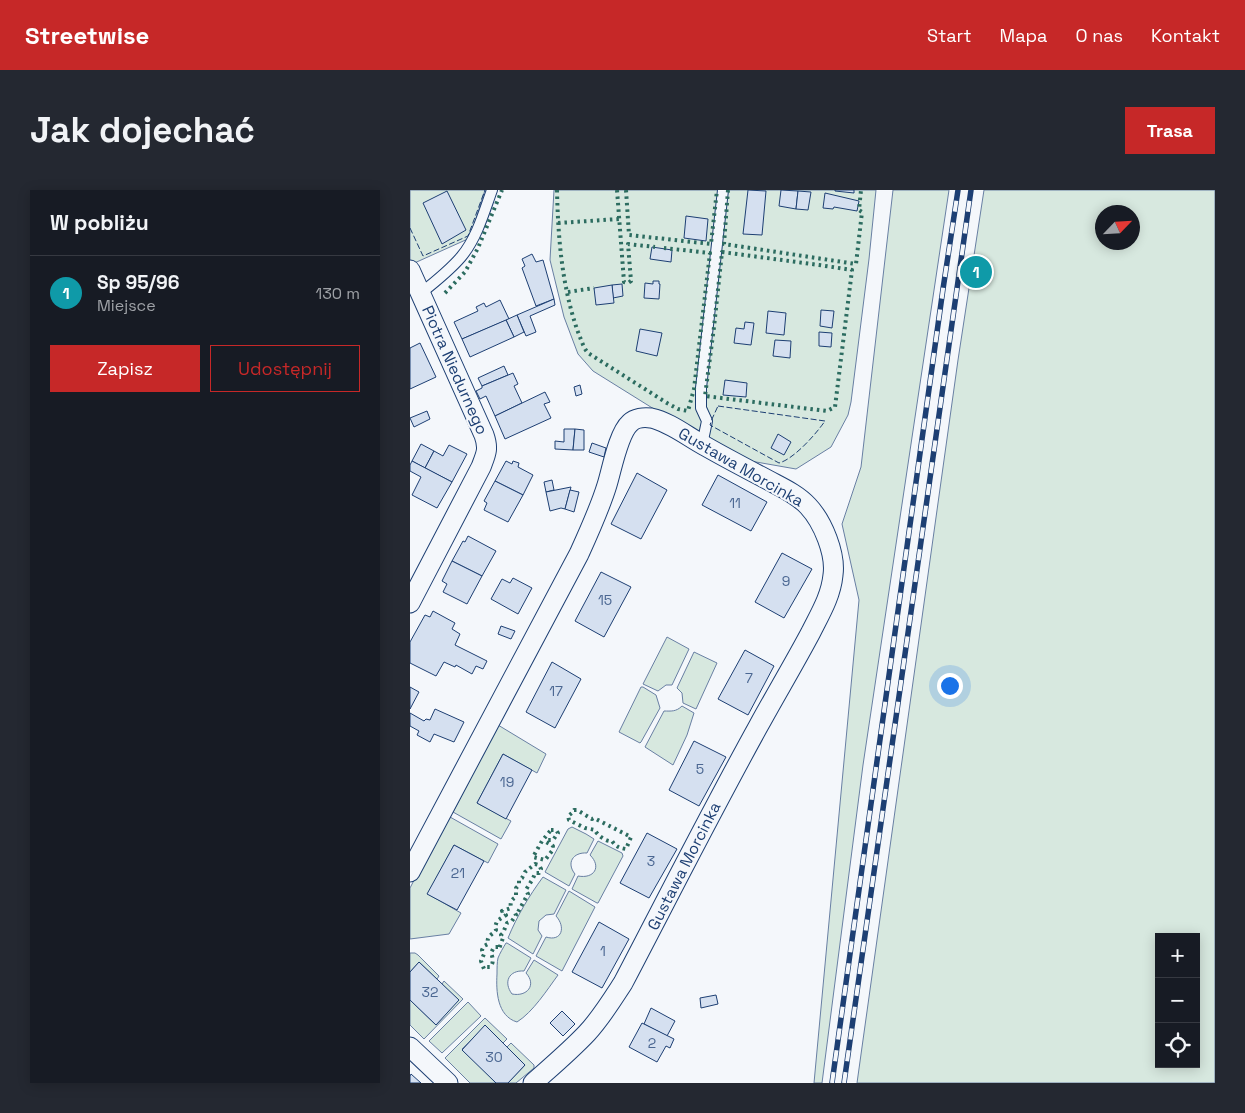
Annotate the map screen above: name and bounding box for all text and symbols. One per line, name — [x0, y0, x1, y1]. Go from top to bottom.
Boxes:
text: Streetwise — [25, 20, 149, 51]
text: Start — [927, 24, 972, 47]
text: Mapa — [1000, 24, 1047, 47]
text: O nas — [1075, 24, 1123, 47]
text: Kontakt — [1151, 24, 1220, 47]
button: Trasa — [1125, 107, 1215, 154]
text: Jak dojechać — [30, 108, 255, 152]
north arrow — [1095, 205, 1140, 250]
text: W pobliżu — [50, 209, 149, 236]
pin: 1 — [960, 253, 992, 291]
text: Sp 95/96 — [97, 270, 179, 295]
text: 1 — [62, 283, 70, 304]
text: 130 m — [316, 283, 360, 304]
text: Miejsce — [97, 295, 156, 316]
street label: Piotra Niedurnego — [417, 302, 493, 438]
button: Zapisz — [50, 345, 200, 392]
button: Udostępnij — [210, 345, 360, 392]
street label: Gustawa Morcinka — [675, 423, 807, 511]
house number: 11 — [729, 494, 741, 512]
house number: 9 — [782, 572, 790, 590]
house number: 15 — [598, 591, 612, 609]
house number: 7 — [745, 669, 753, 687]
your location — [937, 673, 963, 699]
house number: 17 — [549, 682, 563, 700]
house number: 5 — [696, 760, 704, 778]
house number: 19 — [500, 773, 514, 791]
street label: Gustawa Morcinka — [643, 798, 725, 934]
house number: 3 — [647, 852, 655, 870]
house number: 21 — [451, 864, 465, 882]
map controls — [1155, 933, 1200, 1068]
button: + — [1155, 933, 1200, 978]
house number: 1 — [600, 942, 606, 960]
button: − — [1155, 978, 1200, 1023]
house number: 32 — [422, 983, 438, 1001]
button: locate — [1155, 1023, 1200, 1068]
house number: 2 — [648, 1034, 656, 1052]
house number: 30 — [485, 1048, 503, 1066]

